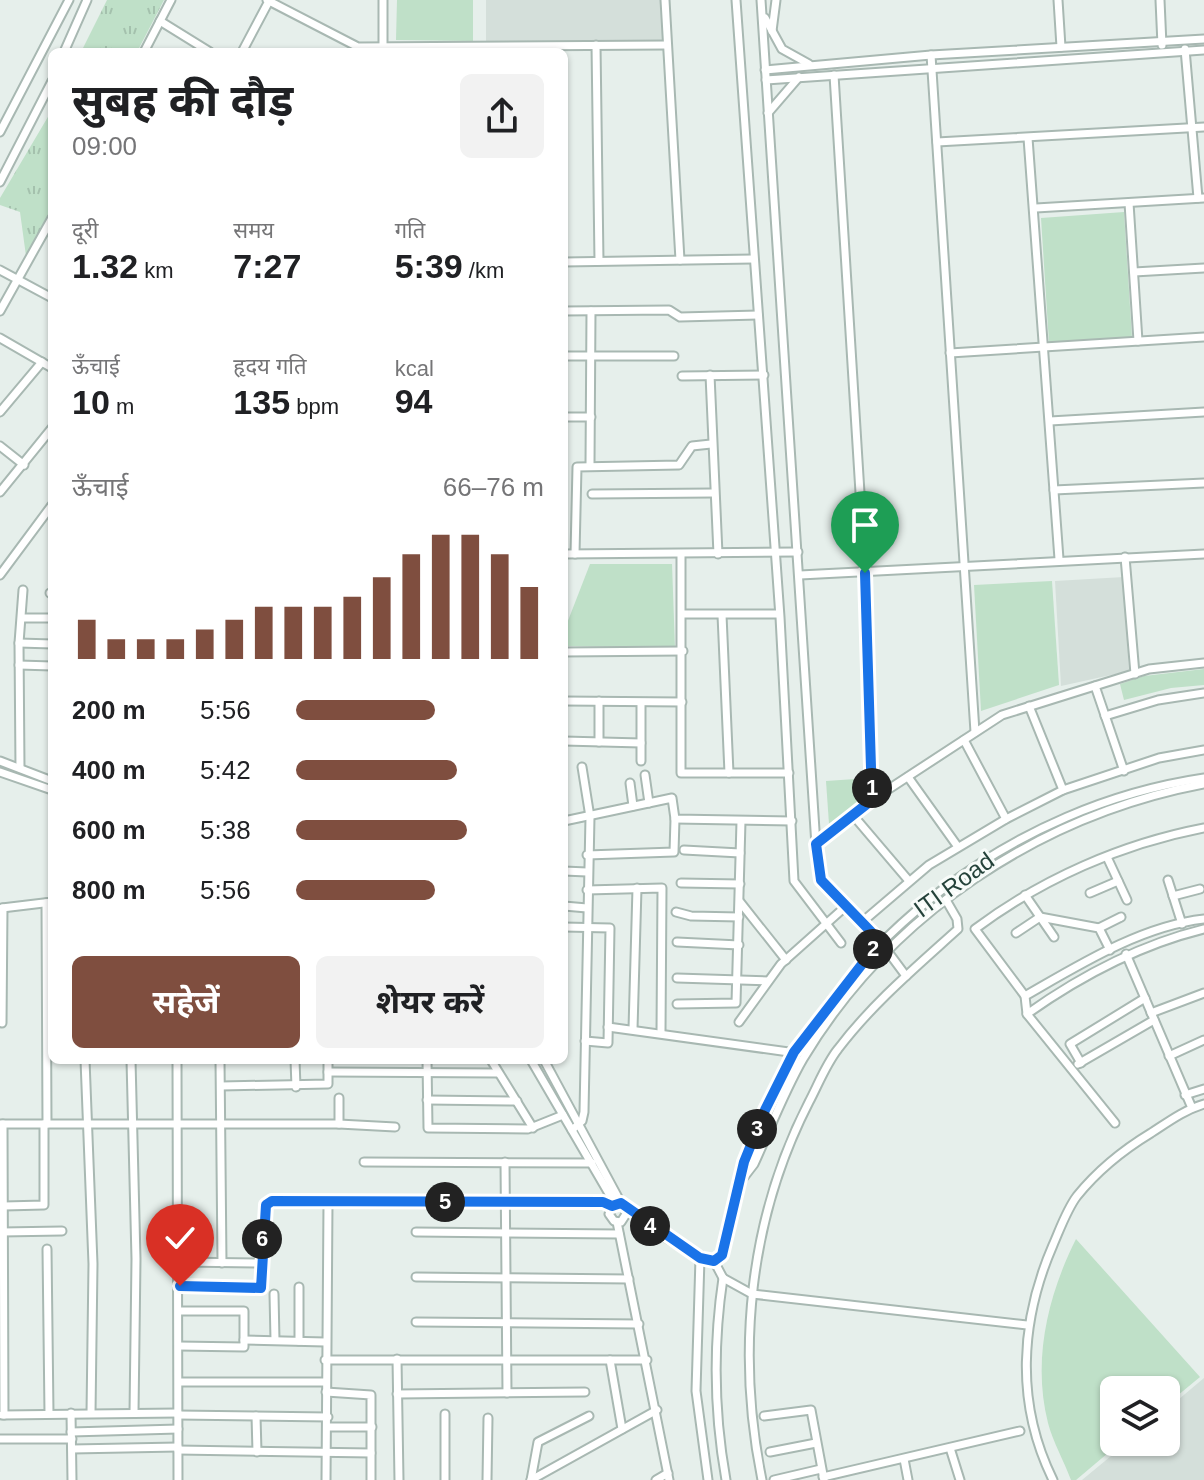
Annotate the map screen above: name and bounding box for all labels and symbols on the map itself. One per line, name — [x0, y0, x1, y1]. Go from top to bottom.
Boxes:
pin — [831, 491, 899, 573]
pin: 1 — [852, 768, 892, 808]
street label: ITI Road — [909, 847, 999, 923]
pin: 2 — [853, 929, 893, 969]
pin: 3 — [737, 1109, 777, 1149]
pin: 5 — [425, 1182, 465, 1222]
pin — [146, 1204, 214, 1286]
pin: 4 — [630, 1206, 670, 1246]
pin: 6 — [242, 1219, 282, 1259]

